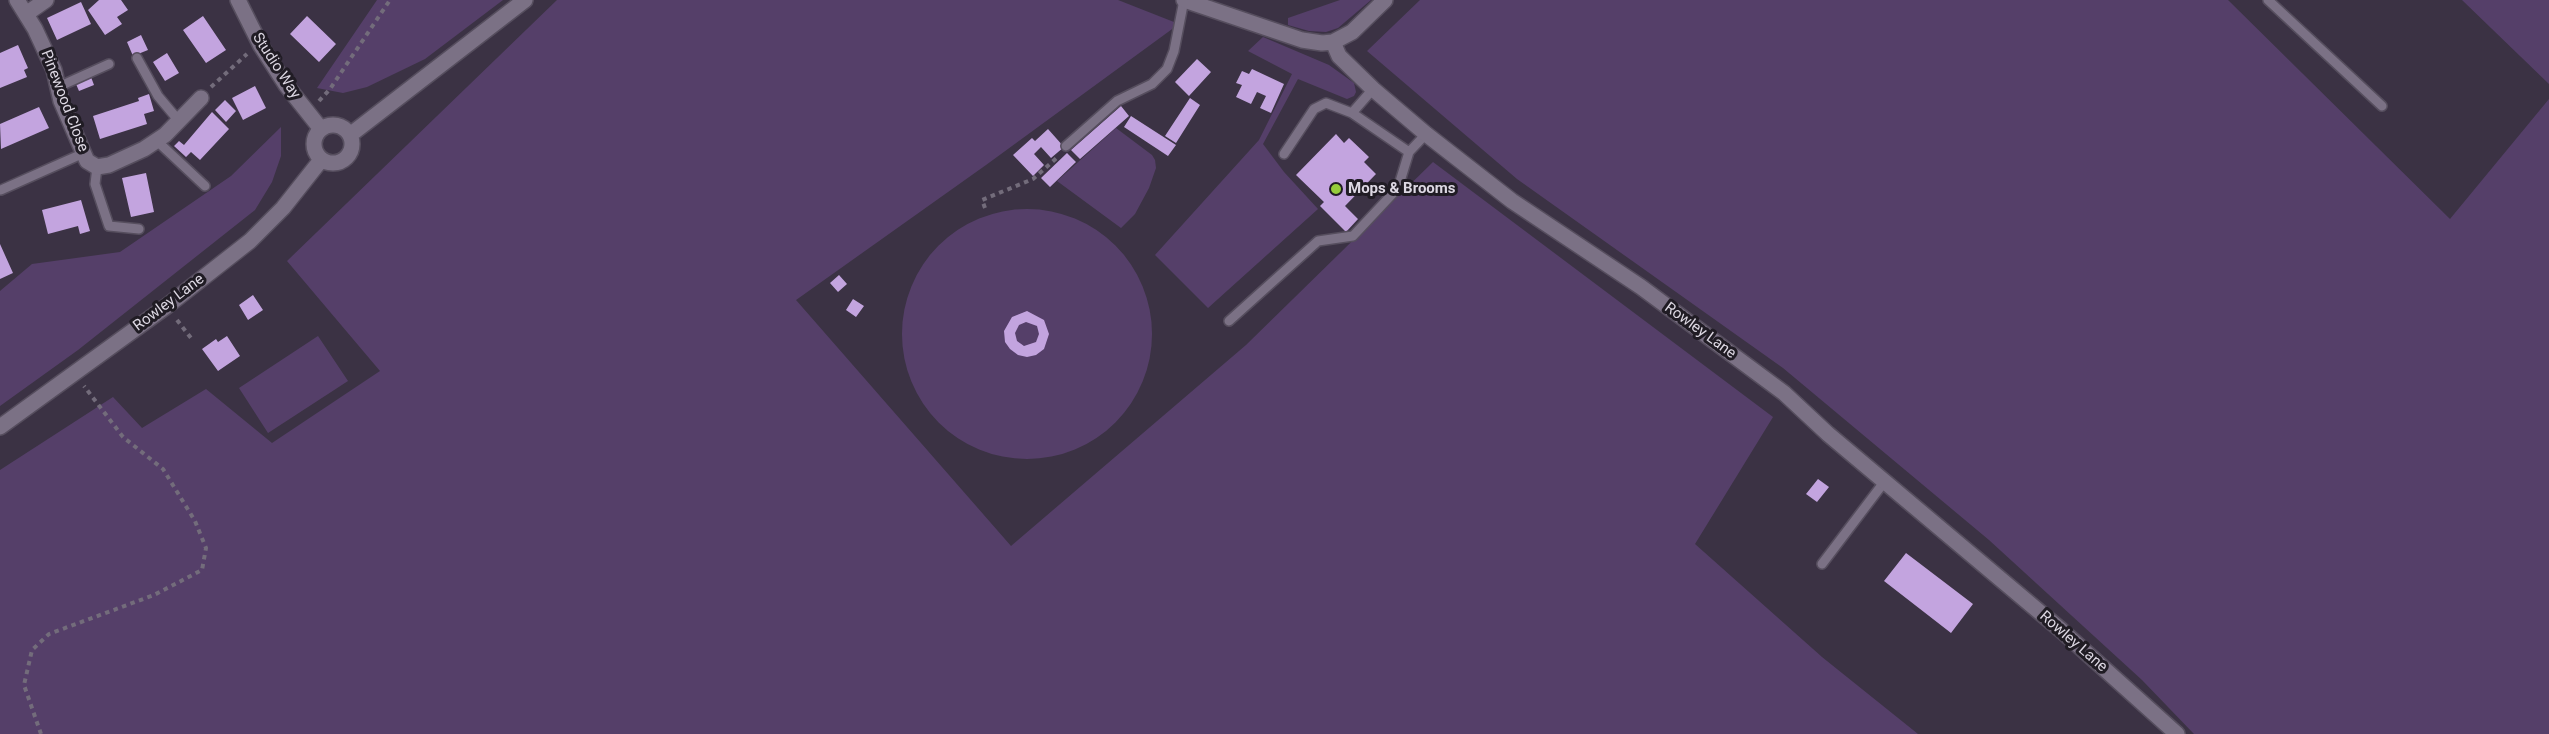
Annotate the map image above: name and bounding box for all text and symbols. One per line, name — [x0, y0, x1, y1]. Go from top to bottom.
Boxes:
street label: Studio Way — [248, 30, 304, 102]
street label: Pinewood Close — [36, 48, 92, 154]
place label: Mops & Brooms — [1348, 180, 1456, 198]
marker: Mops & Brooms — [1329, 182, 1343, 196]
street label: Rowley Lane — [130, 271, 208, 335]
street label: Rowley Lane — [1661, 299, 1739, 363]
street label: Rowley Lane — [2035, 608, 2111, 676]

